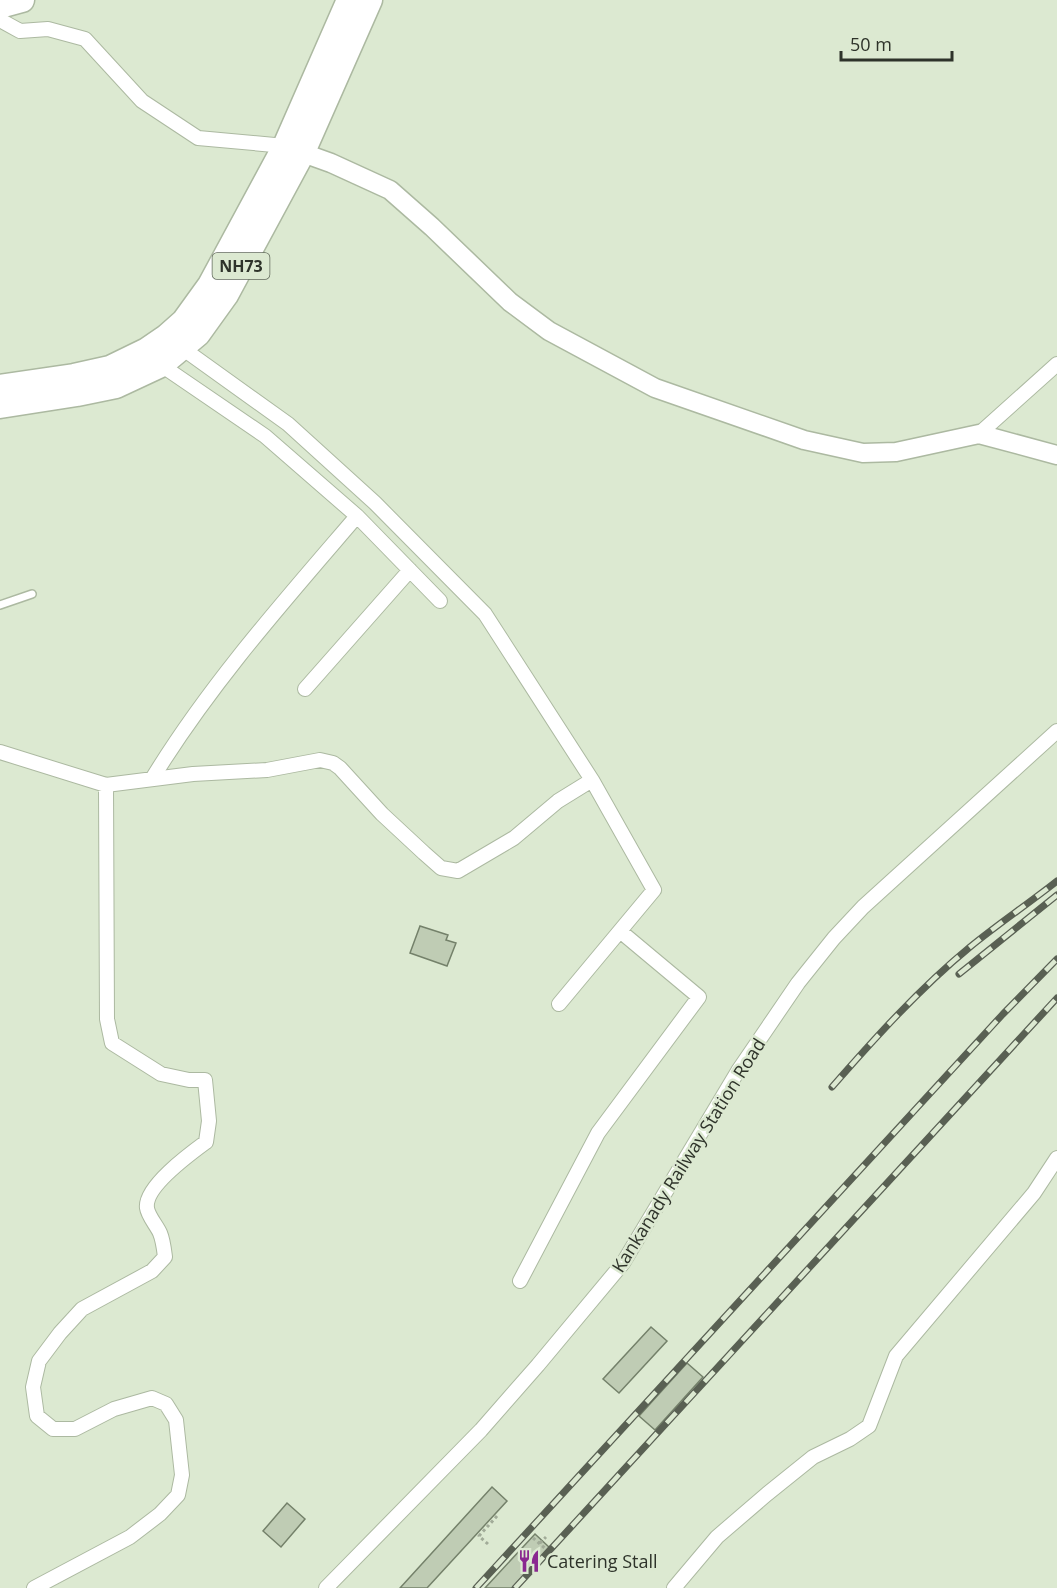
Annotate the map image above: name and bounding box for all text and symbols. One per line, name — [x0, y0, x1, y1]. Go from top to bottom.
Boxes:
scale bar — [841, 24, 952, 62]
text: 50 m — [850, 32, 892, 56]
road number: NH73 — [212, 253, 270, 279]
street label: Kankanady Railway Station Road — [606, 1033, 770, 1277]
restaurant icon: Catering Stall — [516, 1548, 542, 1574]
place label: Catering Stall — [547, 1549, 658, 1573]

